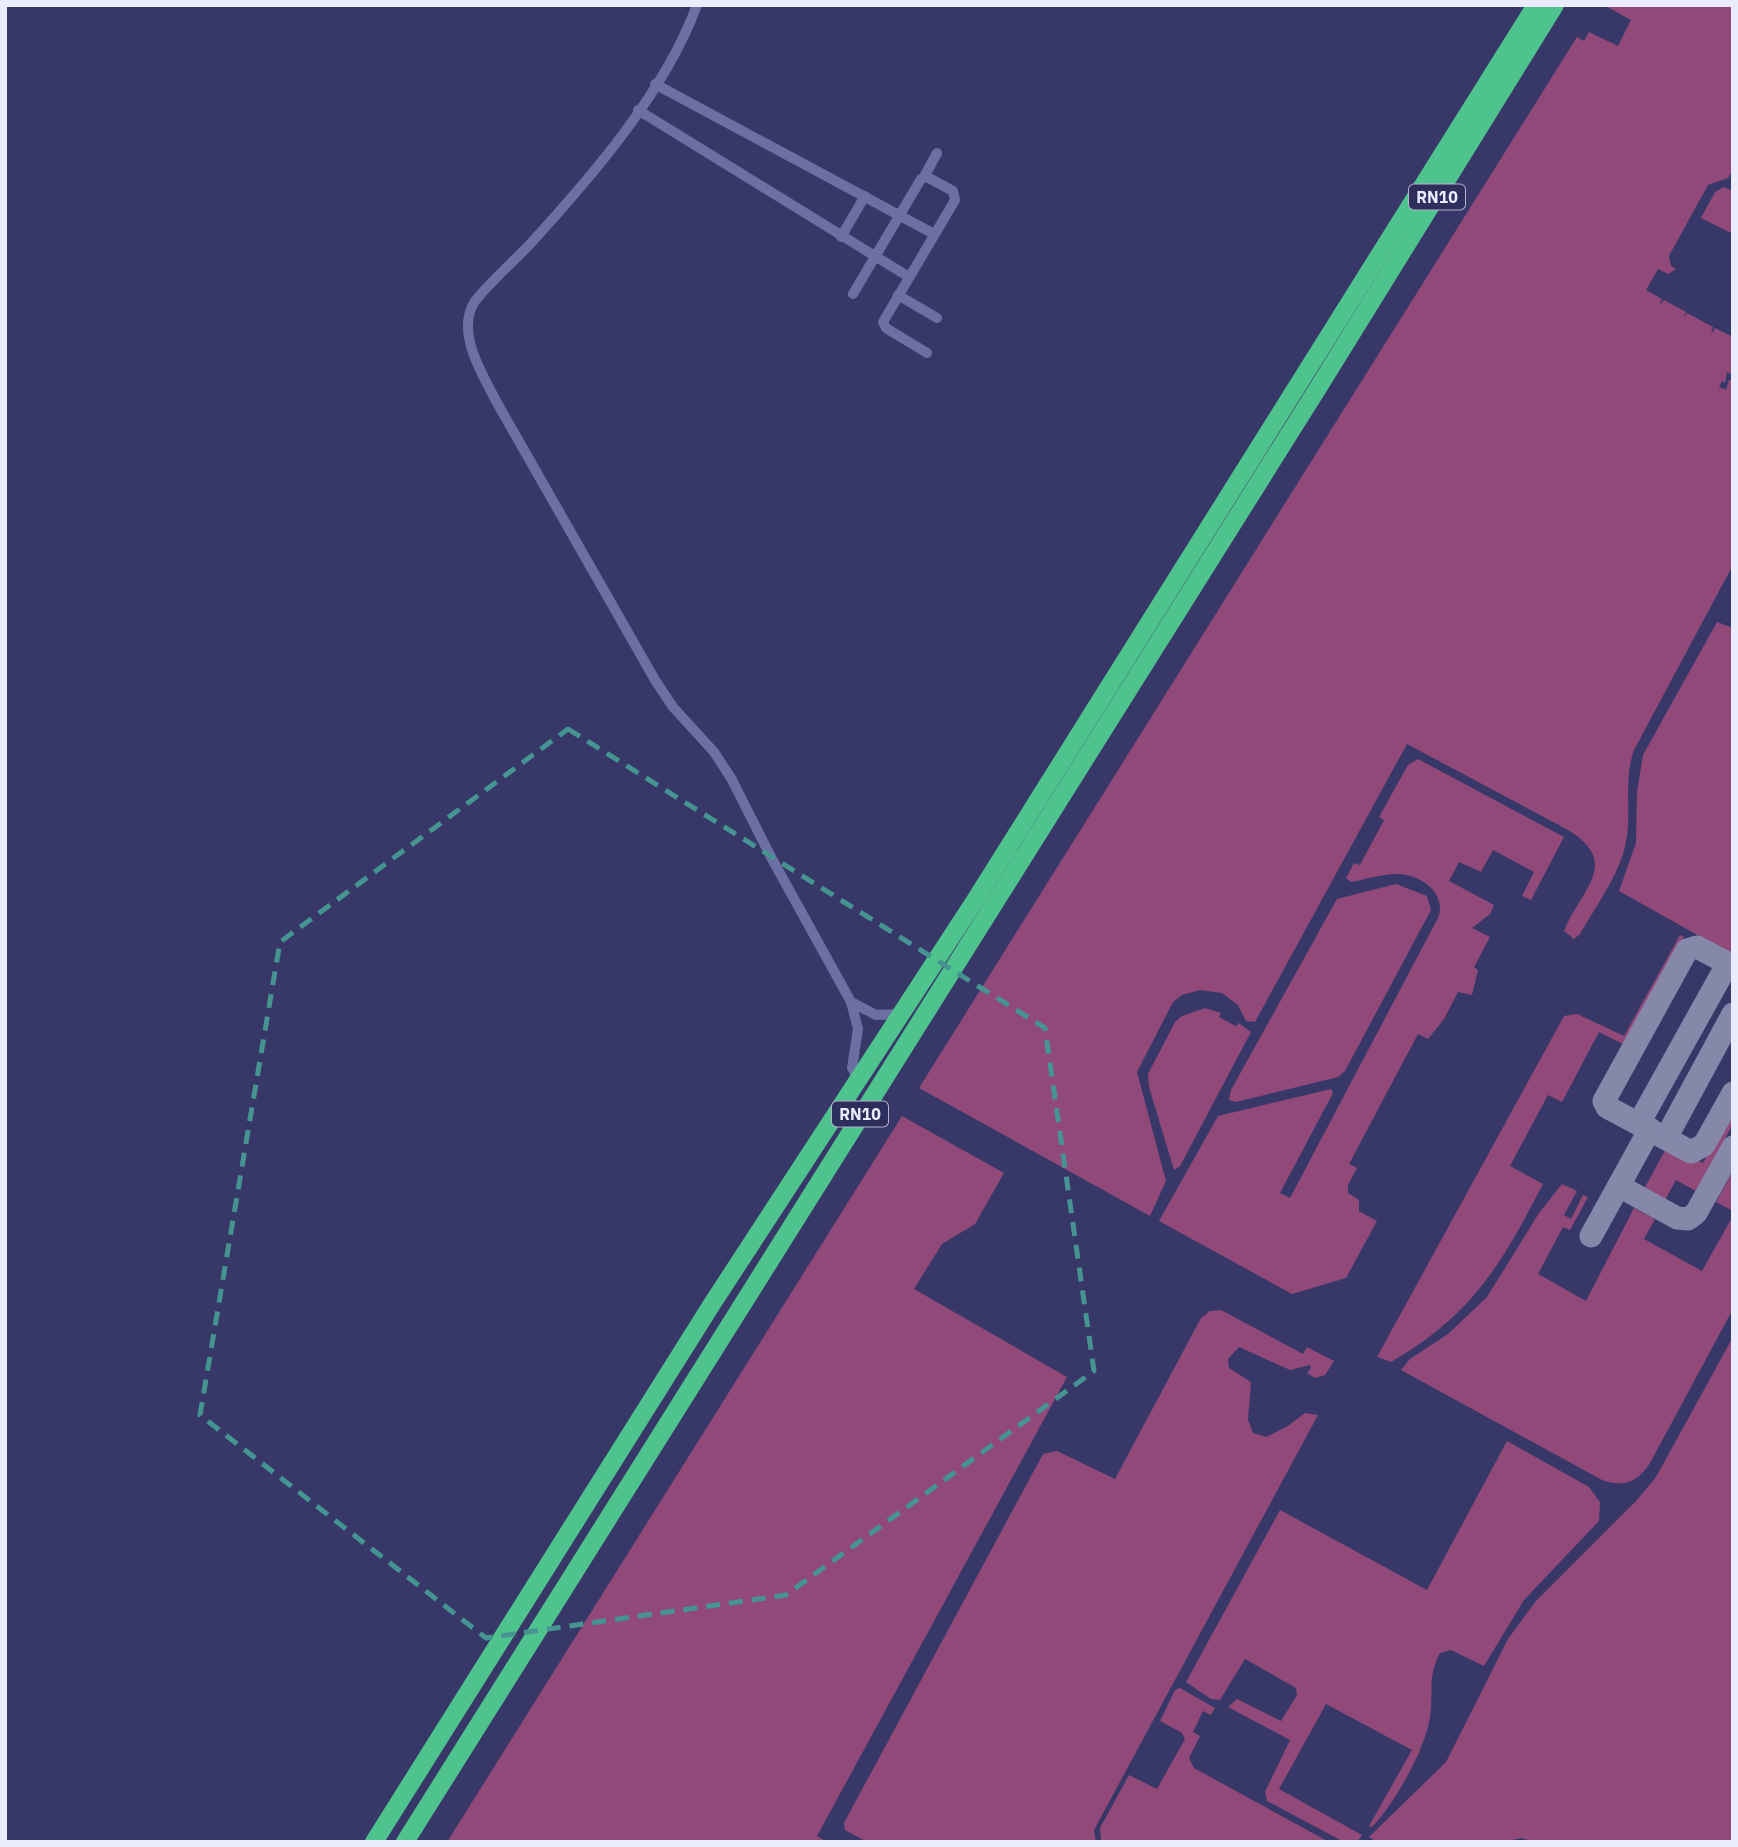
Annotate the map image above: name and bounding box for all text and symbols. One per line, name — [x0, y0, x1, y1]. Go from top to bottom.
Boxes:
road number: RN10 — [1409, 184, 1465, 210]
road number: RN10 — [832, 1102, 888, 1126]

